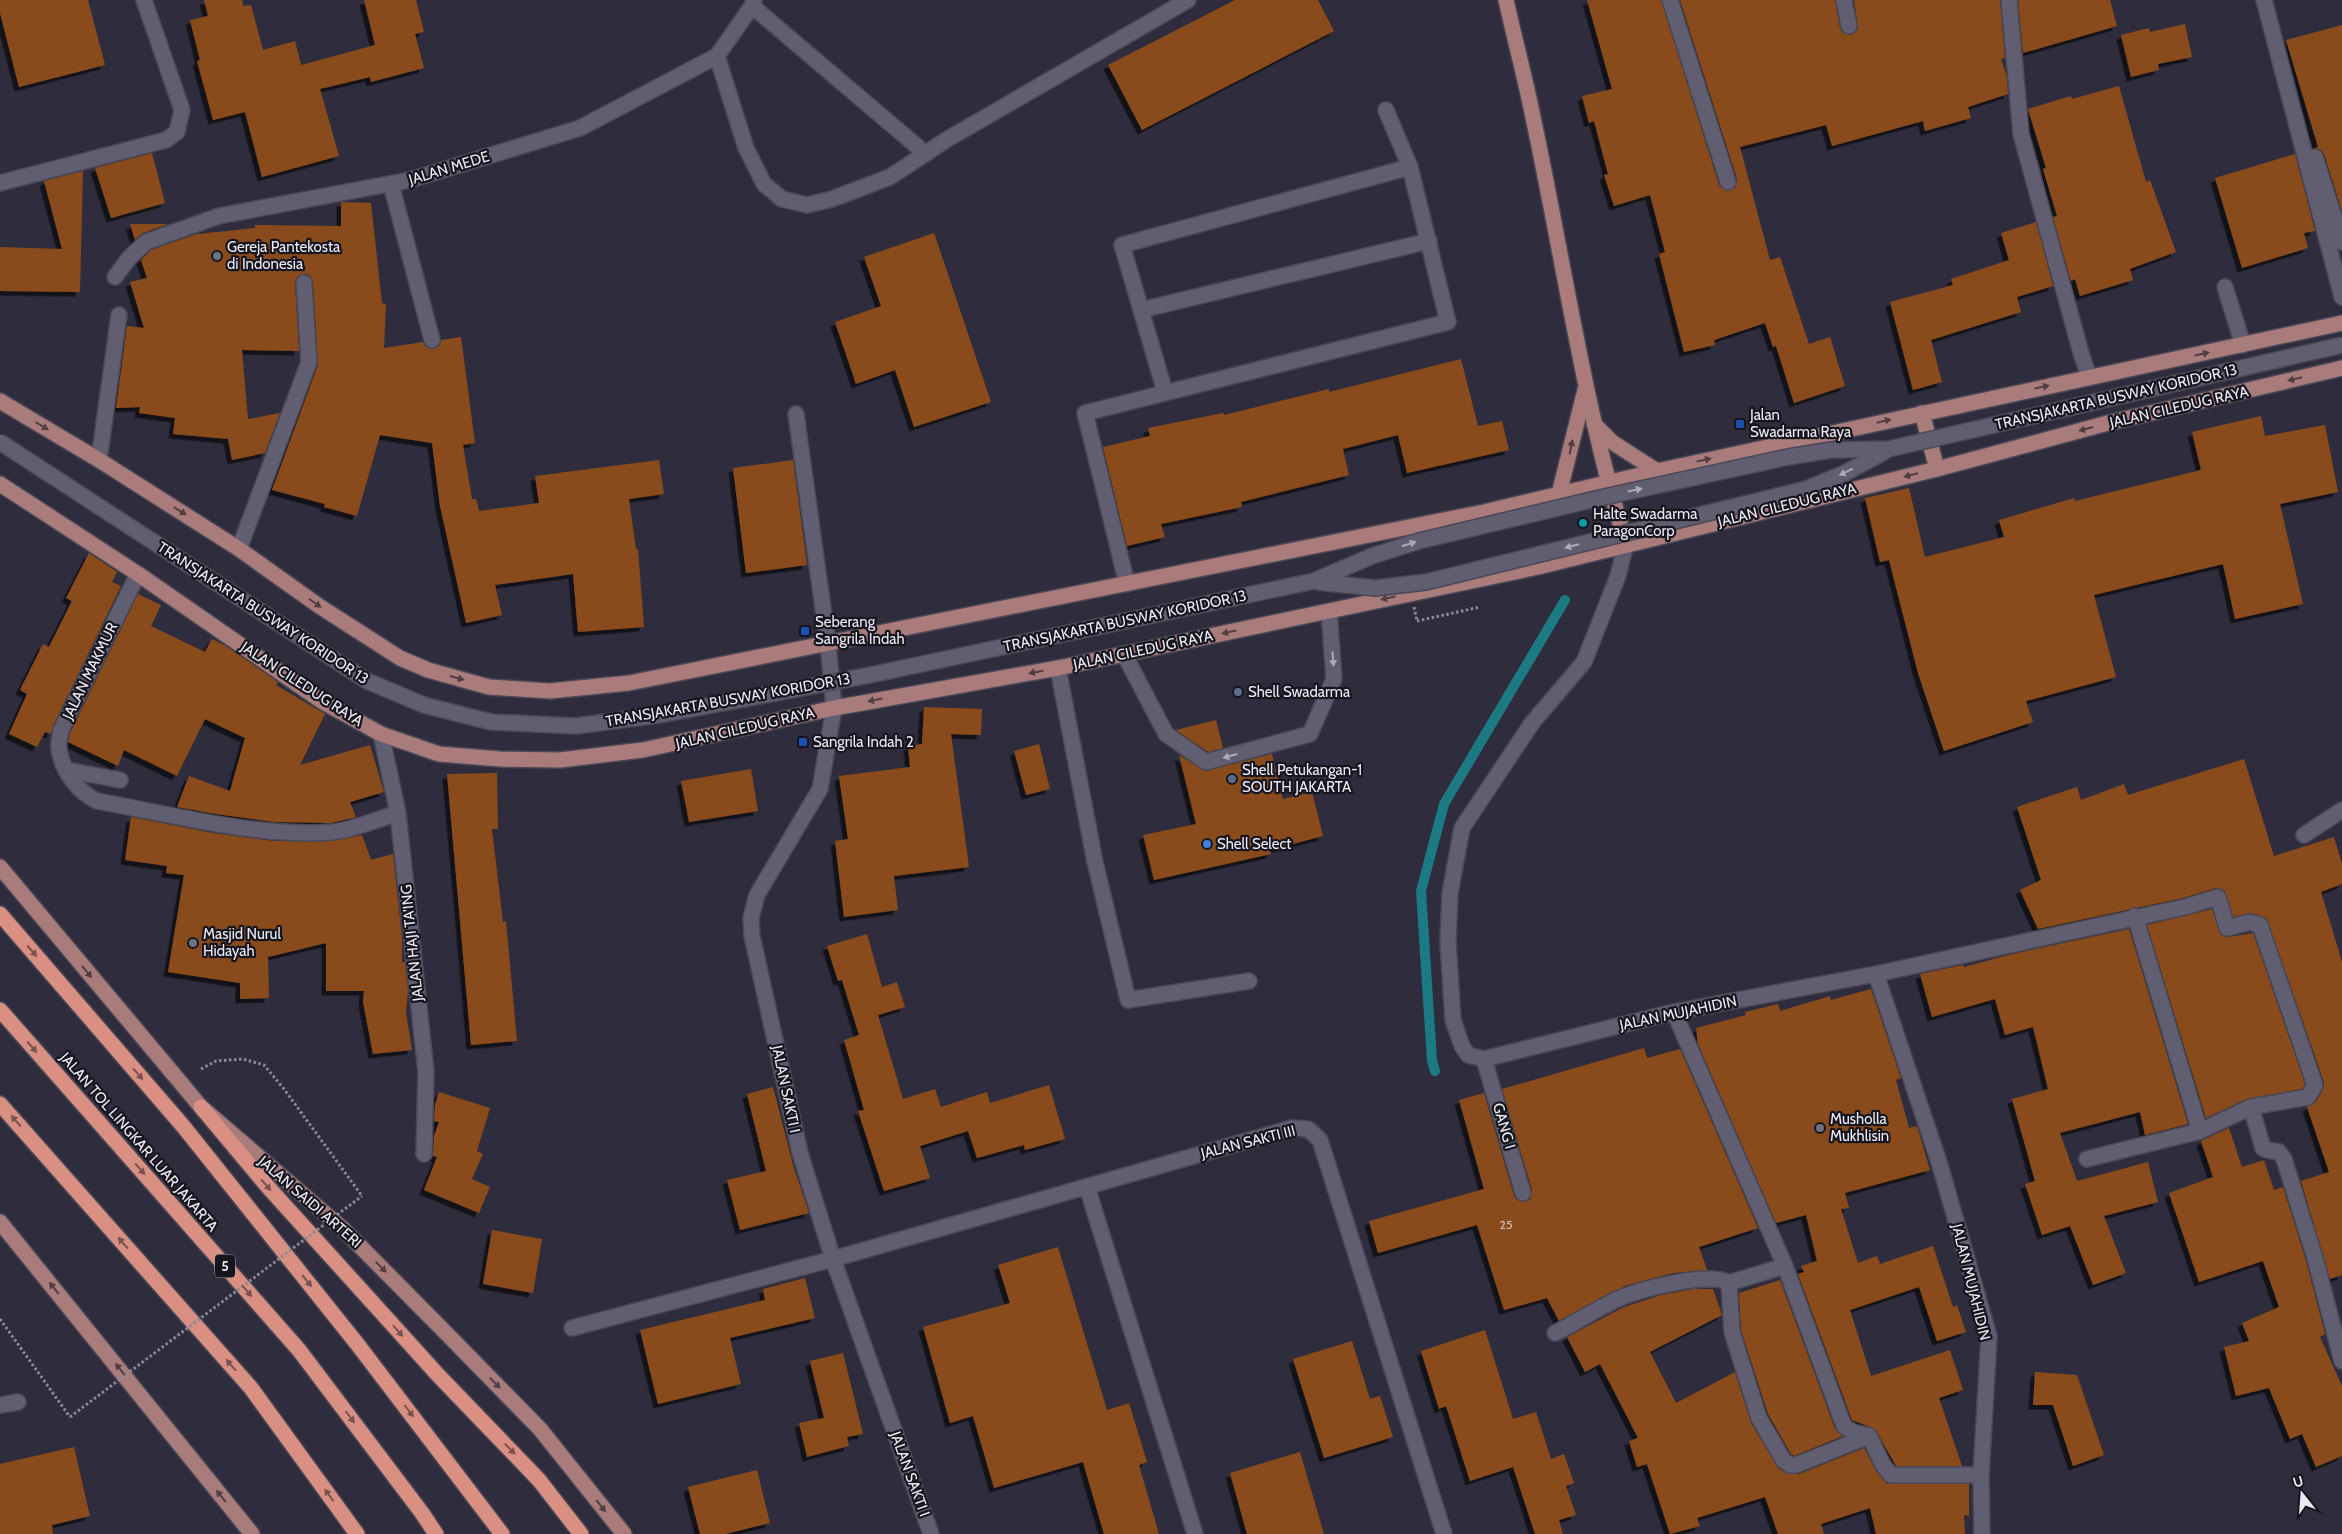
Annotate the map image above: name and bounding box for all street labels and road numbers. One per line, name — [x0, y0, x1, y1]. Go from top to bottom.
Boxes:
street label: JALAN MEDE — [406, 147, 492, 189]
street label: TRANSJAKARTA BUSWAY KORIDOR 13 — [1993, 360, 2239, 434]
street label: JALAN CILEDUG RAYA — [2107, 382, 2251, 432]
street label: JALAN CILEDUG RAYA — [1715, 479, 1859, 531]
street label: TRANSJAKARTA BUSWAY KORIDOR 13 — [154, 538, 372, 688]
street label: TRANSJAKARTA BUSWAY KORIDOR 13 — [1002, 586, 1248, 656]
street label: JALAN MAKMUR — [58, 620, 121, 723]
street label: JALAN CILEDUG RAYA — [1071, 626, 1215, 674]
street label: JALAN CILEDUG RAYA — [237, 637, 367, 731]
street label: TRANSJAKARTA BUSWAY KORIDOR 13 — [604, 670, 852, 730]
street label: JALAN CILEDUG RAYA — [673, 703, 817, 753]
street label: JALAN HAJI TA'ING — [397, 884, 427, 1003]
street label: JALAN MUJAHIDIN — [1617, 992, 1738, 1034]
street label: JALAN SAKTI I — [768, 1042, 804, 1135]
street label: JALAN TOL LINGKAR LUAR JAKARTA — [56, 1048, 222, 1236]
street label: GANG I — [1489, 1101, 1519, 1151]
street label: JALAN SAKTI III — [1198, 1122, 1297, 1163]
street label: JALAN SAIDI ARTERI — [254, 1152, 365, 1252]
street label: JALAN MUJAHIDIN — [1948, 1221, 1994, 1342]
road number: 5 — [215, 1254, 235, 1278]
street label: JALAN SAKTI I — [886, 1428, 934, 1519]

